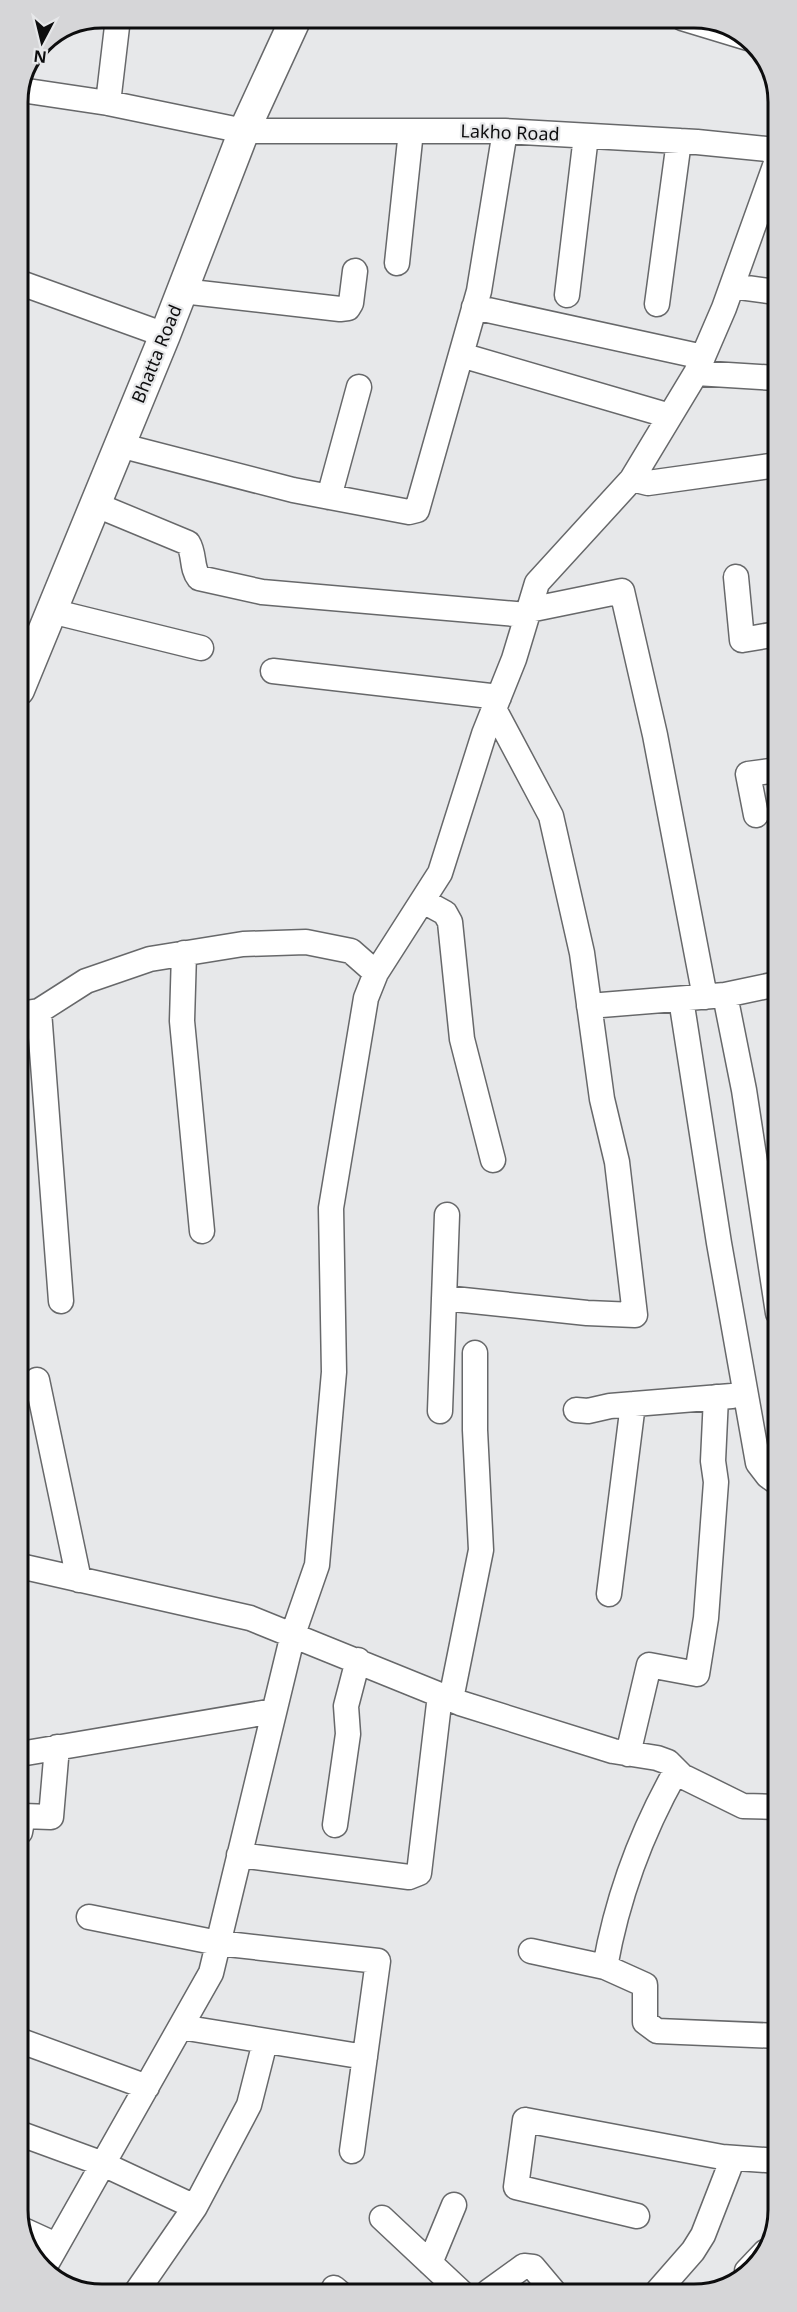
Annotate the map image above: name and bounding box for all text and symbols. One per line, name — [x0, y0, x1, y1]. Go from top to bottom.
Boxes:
north arrow — [12, 12, 72, 72]
text: N — [32, 45, 48, 69]
street label: Lakho Road — [460, 118, 560, 146]
street label: Bhatta Road — [125, 301, 187, 406]

